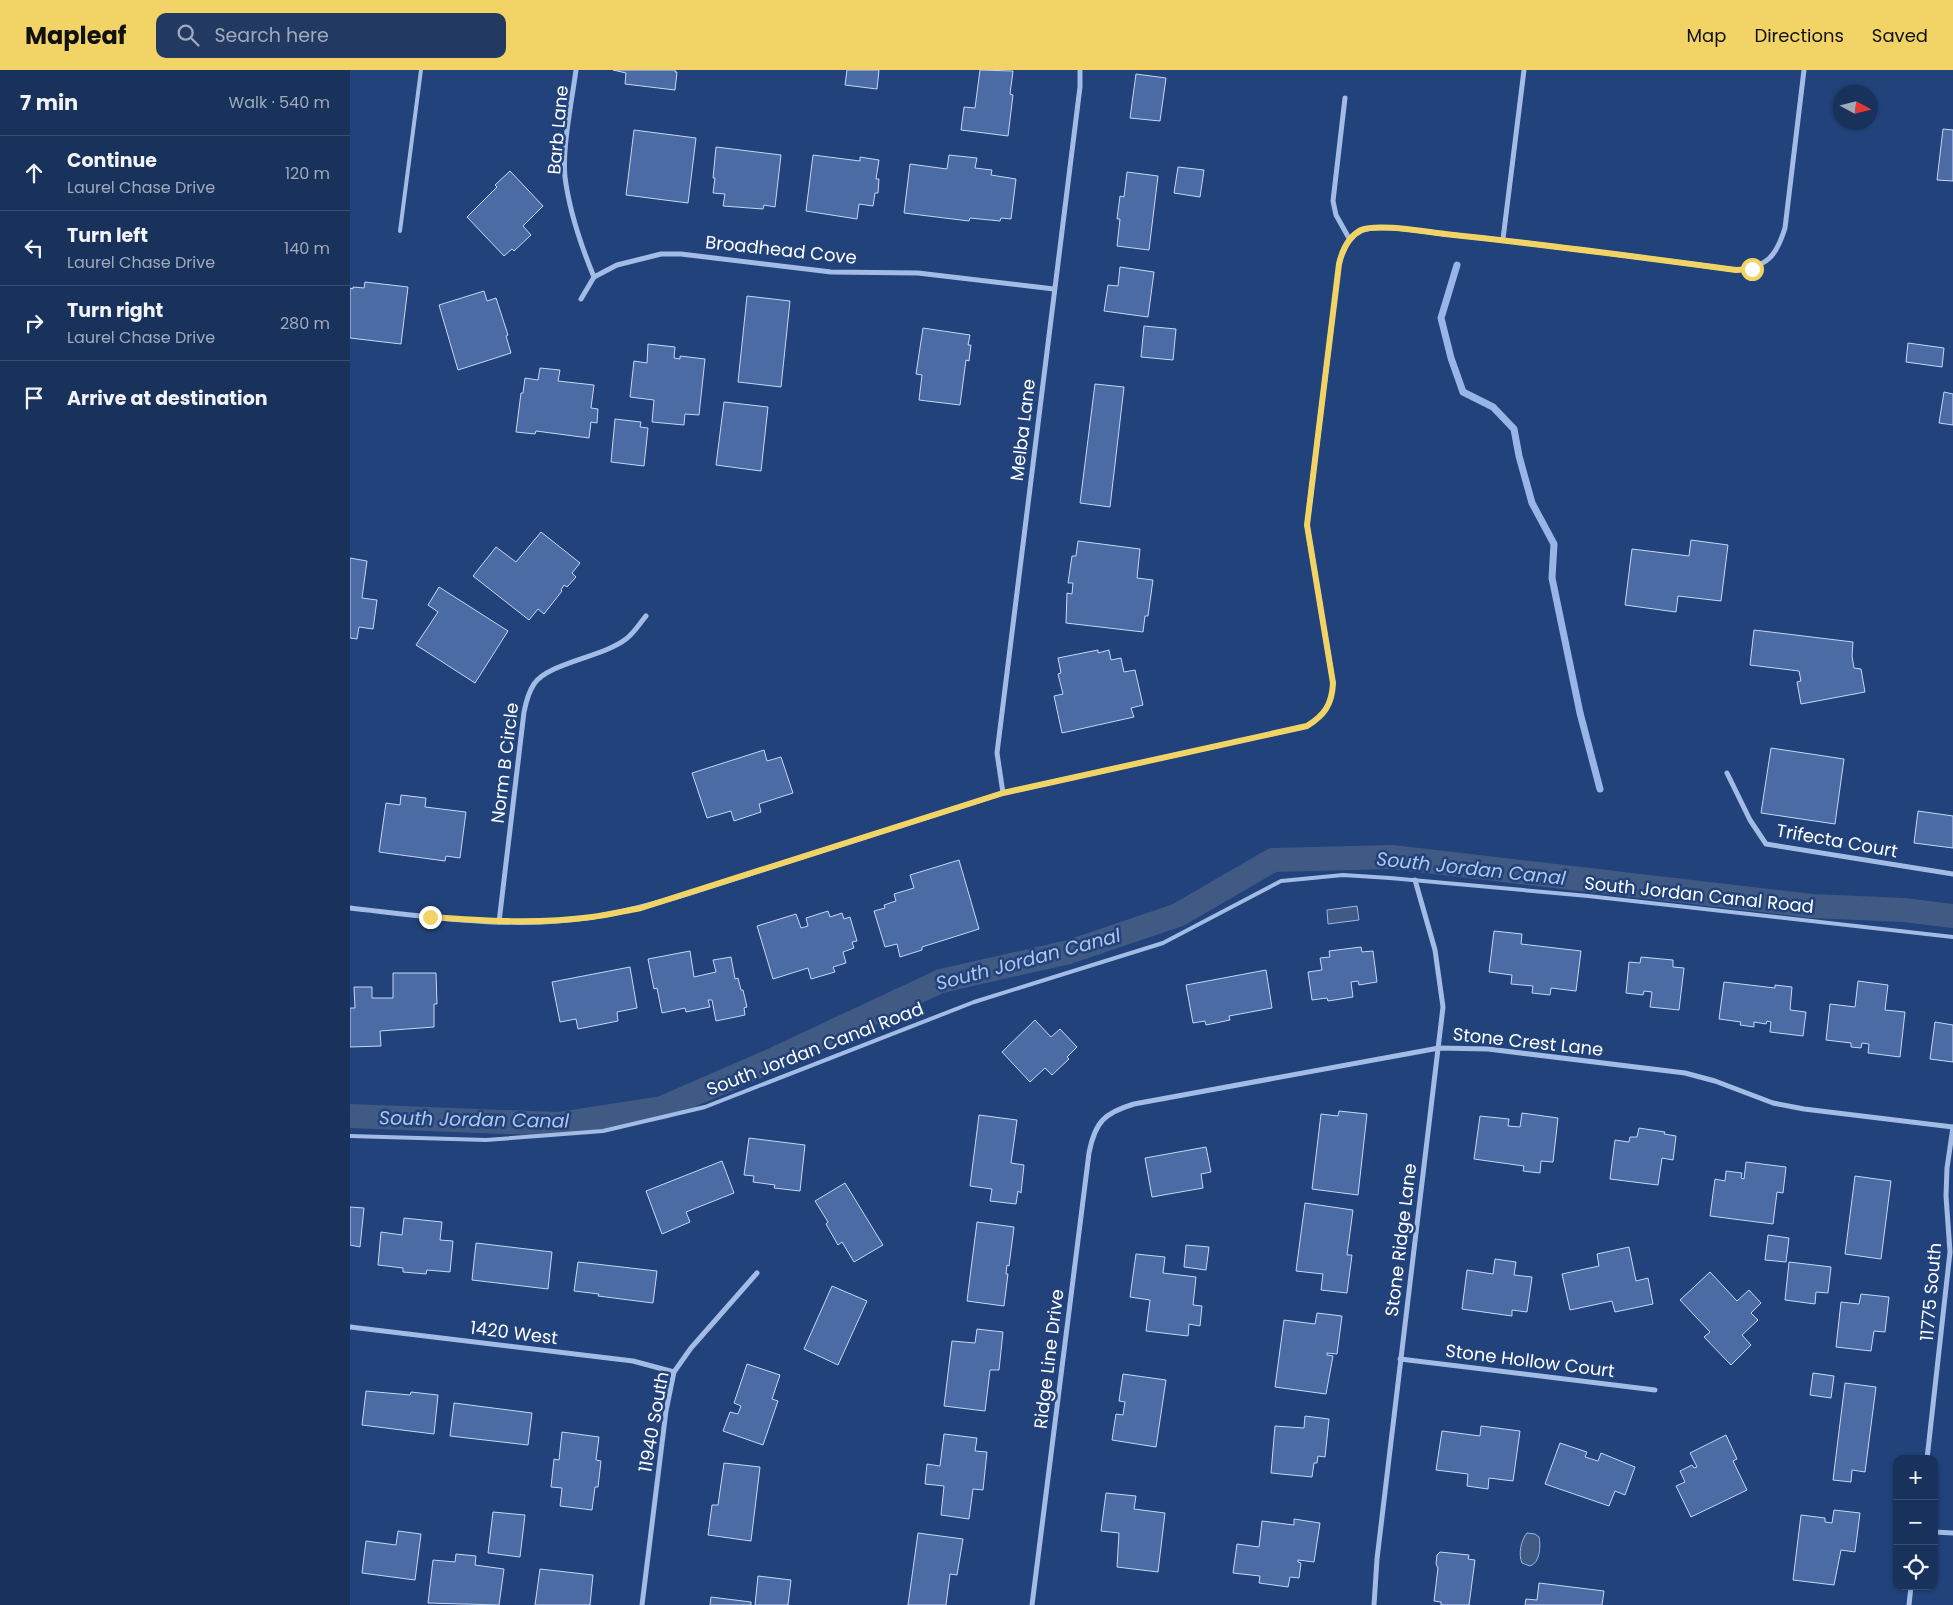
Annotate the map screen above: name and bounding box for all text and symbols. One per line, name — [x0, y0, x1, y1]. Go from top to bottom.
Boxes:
search box — [156, 13, 506, 58]
text: Mapleaf — [25, 19, 126, 52]
icon: search — [174, 21, 202, 49]
text: Search here — [214, 22, 329, 49]
text: Map — [1687, 23, 1726, 48]
text: Directions — [1754, 23, 1844, 48]
text: Saved — [1872, 23, 1928, 48]
street label: Barb Lane — [541, 84, 574, 176]
north arrow — [1833, 85, 1878, 130]
text: 7 min — [20, 88, 78, 117]
text: Walk · 540 m — [229, 91, 330, 114]
text: Continue — [67, 147, 157, 174]
icon: ahead — [20, 159, 48, 187]
text: 120 m — [285, 162, 330, 185]
text: Laurel Chase Drive — [67, 176, 215, 199]
text: Turn left — [67, 222, 148, 249]
street label: Broadhead Cove — [704, 229, 858, 270]
icon: left — [20, 234, 48, 262]
text: 140 m — [284, 237, 330, 260]
text: Laurel Chase Drive — [67, 251, 215, 274]
route start — [1741, 258, 1764, 281]
text: Turn right — [67, 297, 163, 324]
icon: right — [20, 309, 48, 337]
text: 280 m — [280, 312, 330, 335]
text: Laurel Chase Drive — [67, 326, 215, 349]
street label: Melba Lane — [1004, 377, 1041, 483]
icon: arrive — [20, 384, 48, 412]
text: Arrive at destination — [67, 385, 268, 412]
street label: Norm B Circle — [485, 701, 524, 825]
street label: Trifecta Court — [1775, 818, 1900, 863]
water label: South Jordan Canal — [1375, 845, 1567, 892]
street label: South Jordan Canal Road — [1583, 870, 1815, 919]
route end — [419, 906, 442, 929]
water label: South Jordan Canal — [933, 922, 1124, 997]
street label: South Jordan Canal Road — [703, 996, 927, 1102]
street label: Stone Crest Lane — [1452, 1021, 1605, 1062]
water label: South Jordan Canal — [379, 1104, 570, 1135]
street label: Stone Ridge Lane — [1379, 1162, 1422, 1318]
street label: 11775 South — [1914, 1242, 1947, 1342]
street label: Ridge Line Drive — [1028, 1288, 1069, 1430]
street label: 1420 West — [469, 1315, 559, 1350]
street label: Stone Hollow Court — [1444, 1338, 1616, 1383]
street label: 11940 South — [632, 1370, 675, 1474]
map controls — [1893, 1455, 1938, 1590]
button: + — [1893, 1455, 1938, 1500]
button: − — [1893, 1500, 1938, 1545]
button: locate — [1893, 1545, 1938, 1590]

